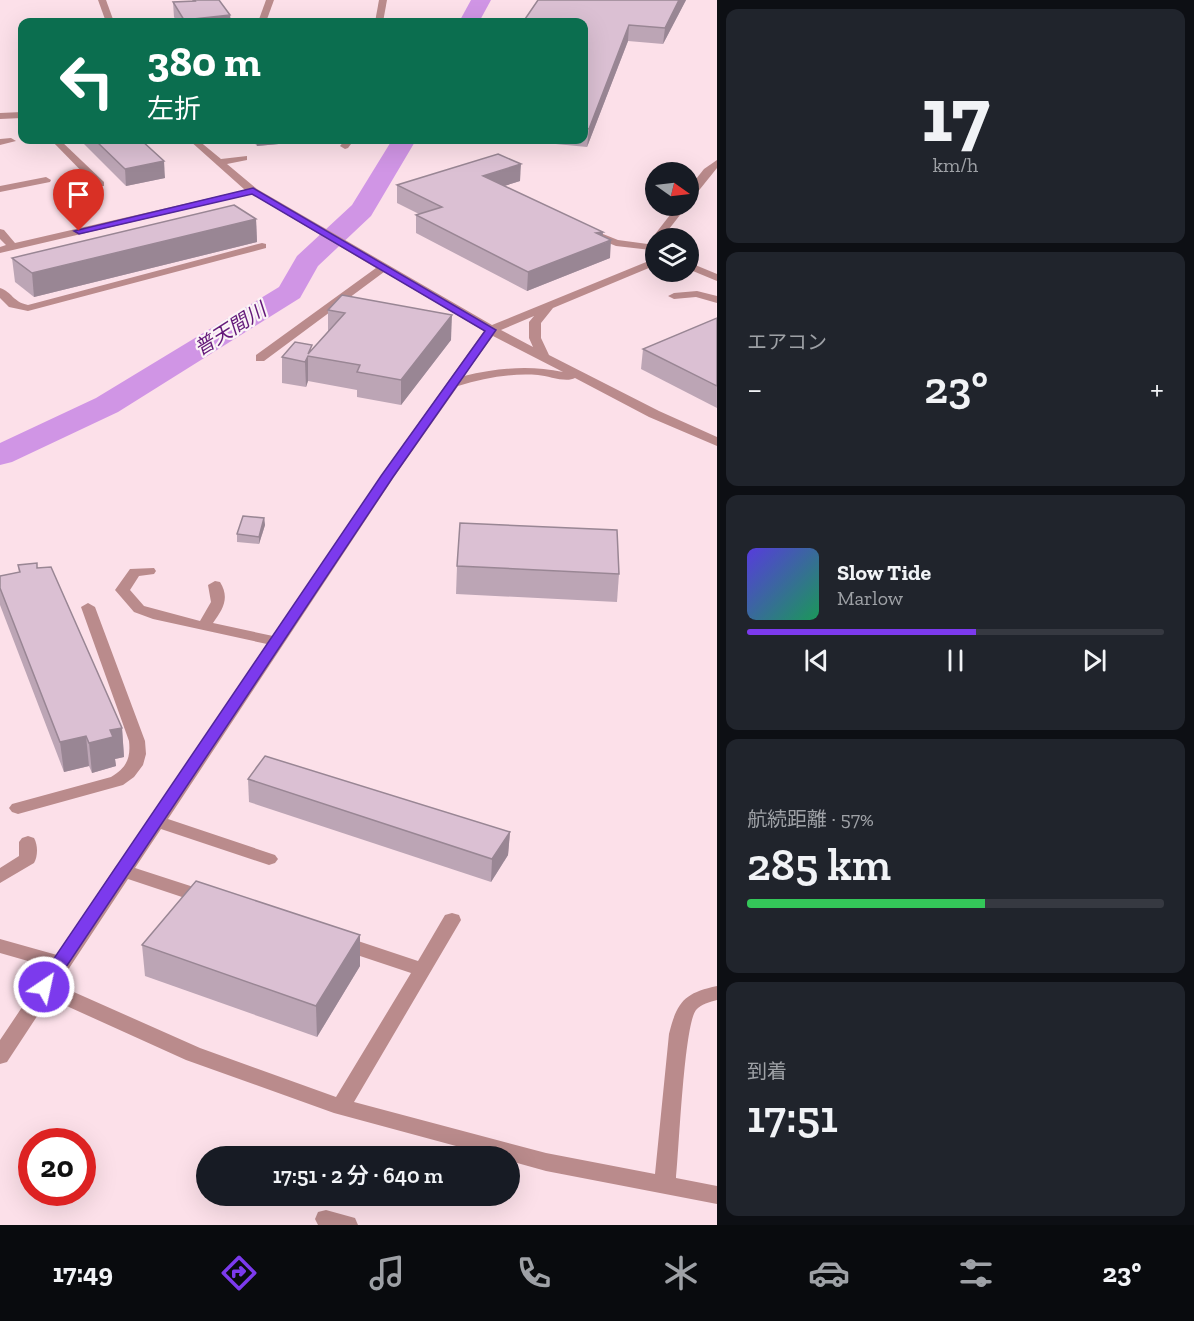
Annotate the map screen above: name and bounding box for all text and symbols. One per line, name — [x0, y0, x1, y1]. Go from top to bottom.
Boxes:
text: 380 m — [147, 36, 261, 87]
icon: left — [48, 42, 126, 120]
text: 17 — [921, 67, 990, 161]
text: 左折 — [147, 93, 201, 125]
text: km/h — [933, 153, 978, 177]
north arrow — [645, 162, 699, 216]
map controls — [645, 162, 699, 282]
pin — [53, 169, 104, 231]
icon: arrive — [62, 178, 95, 211]
button: layers — [645, 228, 699, 282]
water label: 普天間川 — [190, 297, 272, 360]
text: エアコン — [747, 330, 827, 354]
text: 23° — [924, 361, 988, 415]
text: − — [747, 369, 762, 408]
text: + — [1150, 369, 1164, 408]
text: Slow Tide — [837, 559, 931, 586]
text: Marlow — [837, 586, 903, 610]
icon: previous — [800, 644, 833, 677]
icon: pause — [939, 644, 972, 677]
icon: next — [1078, 644, 1111, 677]
text: 航続距離 · 57% — [747, 807, 874, 831]
text: 285 km — [747, 838, 891, 892]
position arrow — [12, 955, 76, 1019]
text: 到着 — [747, 1059, 787, 1083]
text: 17:51 — [747, 1090, 838, 1144]
speed limit sign: 20 — [18, 1128, 96, 1206]
text: 17:51 · 2 分 · 640 m — [273, 1162, 443, 1189]
icon: directions — [218, 1252, 260, 1294]
icon: music — [366, 1252, 408, 1294]
icon: phone — [513, 1252, 555, 1294]
icon: climate — [660, 1252, 702, 1294]
icon: car — [808, 1252, 850, 1294]
icon: filters — [955, 1252, 997, 1294]
text: 17:49 — [53, 1257, 113, 1289]
text: 23° — [1103, 1257, 1141, 1289]

